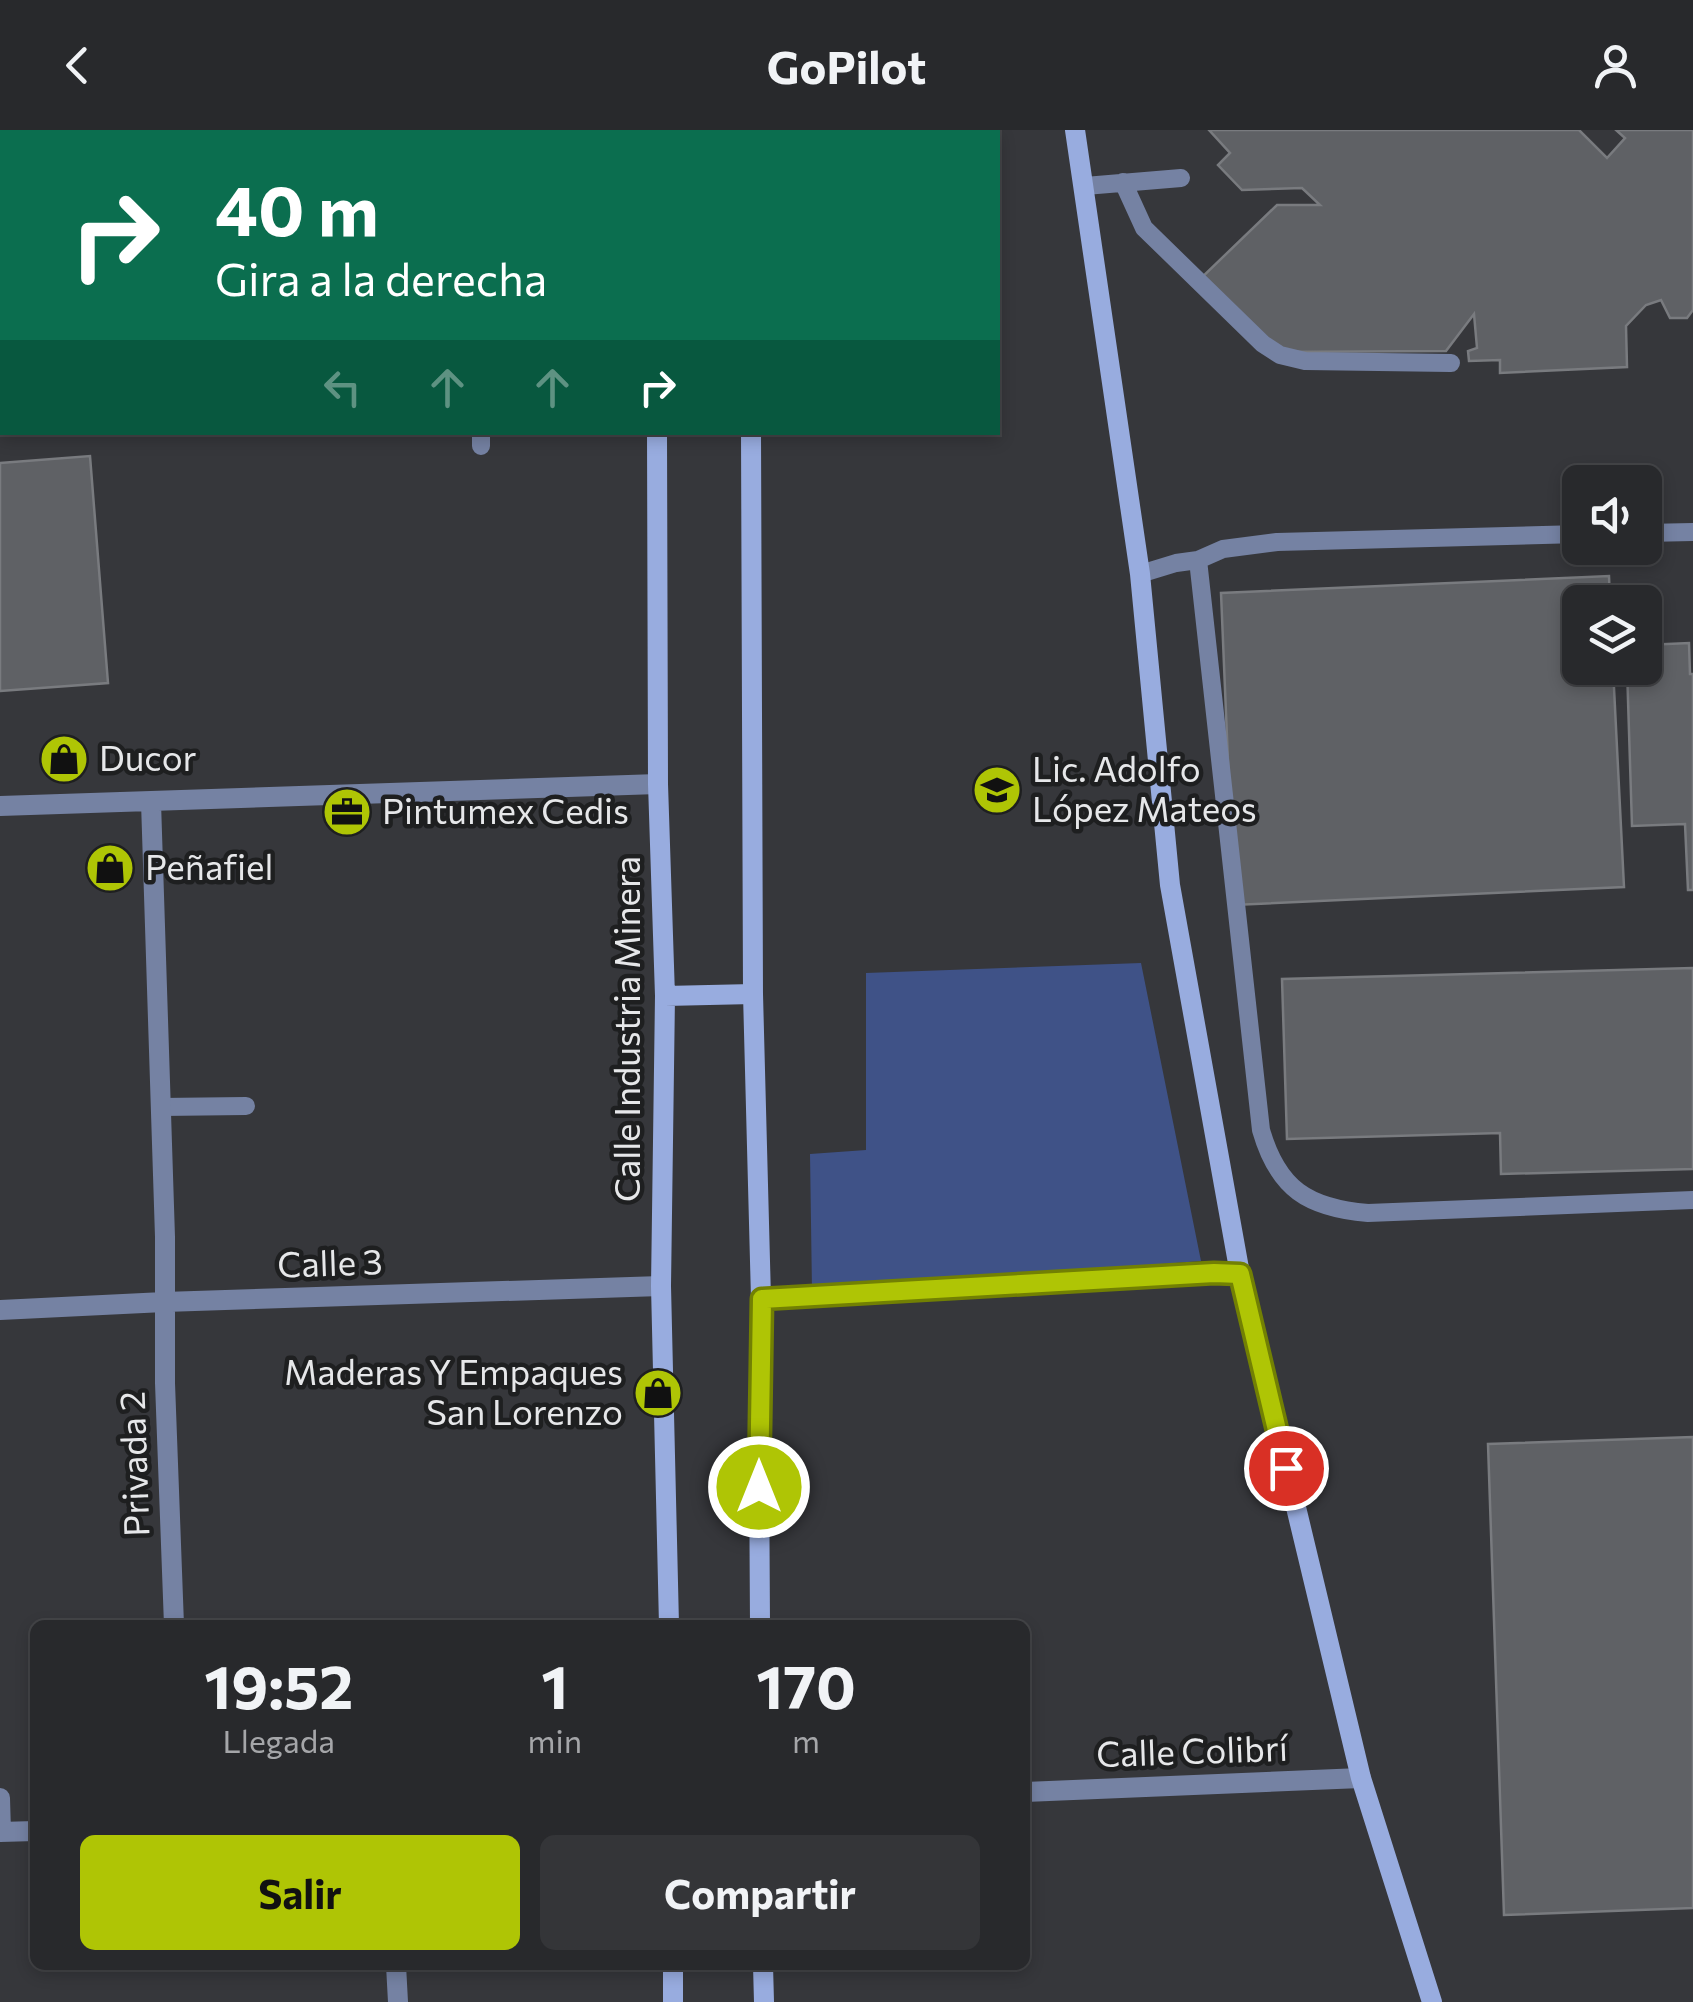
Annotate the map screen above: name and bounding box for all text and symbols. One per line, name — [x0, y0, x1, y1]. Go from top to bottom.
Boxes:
icon: back — [50, 38, 105, 93]
text: GoPilot — [767, 38, 926, 93]
icon: person — [1588, 38, 1643, 93]
text: 40 m — [215, 165, 379, 250]
icon: right — [50, 170, 180, 300]
text: Gira a la derecha — [215, 250, 547, 305]
icon: left — [315, 360, 370, 415]
icon: ahead — [420, 360, 475, 415]
icon: ahead — [525, 360, 580, 415]
icon: right — [630, 360, 685, 415]
map controls — [1562, 465, 1662, 685]
button: sound — [1562, 465, 1662, 565]
button: layers — [1562, 585, 1662, 685]
shop icon: Ducor — [38, 733, 90, 785]
place label: Ducor — [99, 735, 197, 778]
place label: Lic. Adolfo López Mateos — [1032, 746, 1257, 829]
school or university icon: Lic. Adolfo López Mateos — [971, 764, 1023, 816]
office icon: Pintumex Cedis — [321, 786, 373, 838]
place label: Pintumex Cedis — [382, 788, 629, 831]
shop icon: Peñafiel — [84, 842, 136, 894]
place label: Peñafiel — [145, 844, 273, 887]
street label: Calle Industria Minera — [604, 856, 647, 1202]
street label: Calle 3 — [277, 1238, 383, 1285]
place label: Maderas Y Empaques San Lorenzo — [284, 1349, 623, 1432]
shop icon: Maderas Y Empaques San Lorenzo — [632, 1367, 684, 1419]
street label: Privada 2 — [108, 1391, 157, 1538]
pin — [1244, 1426, 1329, 1511]
position arrow — [707, 1435, 811, 1539]
icon: arrive — [1259, 1441, 1314, 1496]
text: 19:52 — [204, 1648, 353, 1721]
text: 1 — [541, 1648, 568, 1721]
text: 170 — [756, 1648, 856, 1721]
text: Llegada — [223, 1720, 335, 1760]
text: min — [528, 1720, 582, 1760]
text: m — [792, 1720, 820, 1760]
street label: Calle Colibrí — [1095, 1725, 1289, 1774]
button: Salir — [80, 1835, 520, 1950]
button: Compartir — [540, 1835, 980, 1950]

